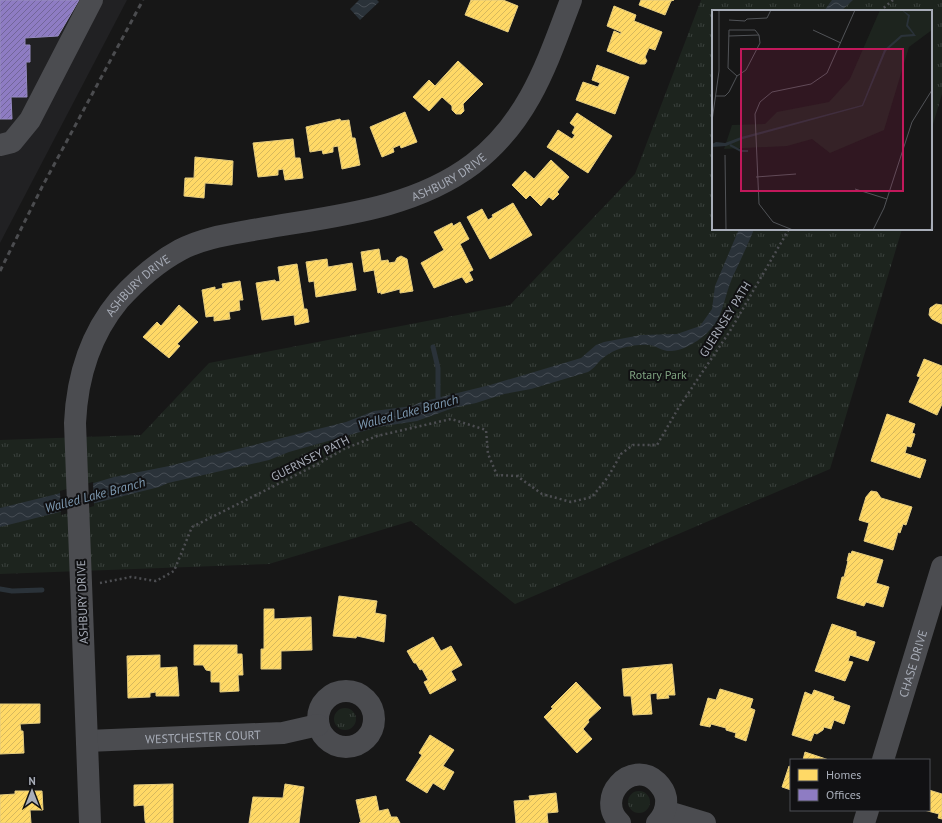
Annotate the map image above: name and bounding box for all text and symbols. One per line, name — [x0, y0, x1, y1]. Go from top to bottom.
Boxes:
inset map — [712, 10, 932, 230]
street label: ASHBURY DRIVE — [409, 149, 489, 204]
street label: ASHBURY DRIVE — [102, 251, 173, 319]
street label: GUERNSEY PATH — [696, 279, 754, 359]
park label: Rotary Park — [629, 367, 687, 382]
water label: Walled Lake Branch — [356, 390, 460, 434]
street label: GUERNSEY PATH — [268, 432, 352, 484]
water label: Walled Lake Branch — [43, 473, 147, 517]
street label: ASHBURY DRIVE — [73, 560, 91, 644]
street label: CHASE DRIVE — [895, 628, 930, 699]
street label: WESTCHESTER COURT — [145, 726, 261, 746]
legend — [790, 759, 930, 811]
text: Homes — [826, 767, 861, 782]
north arrow — [12, 771, 52, 811]
text: N — [28, 774, 36, 788]
text: Offices — [826, 787, 861, 802]

